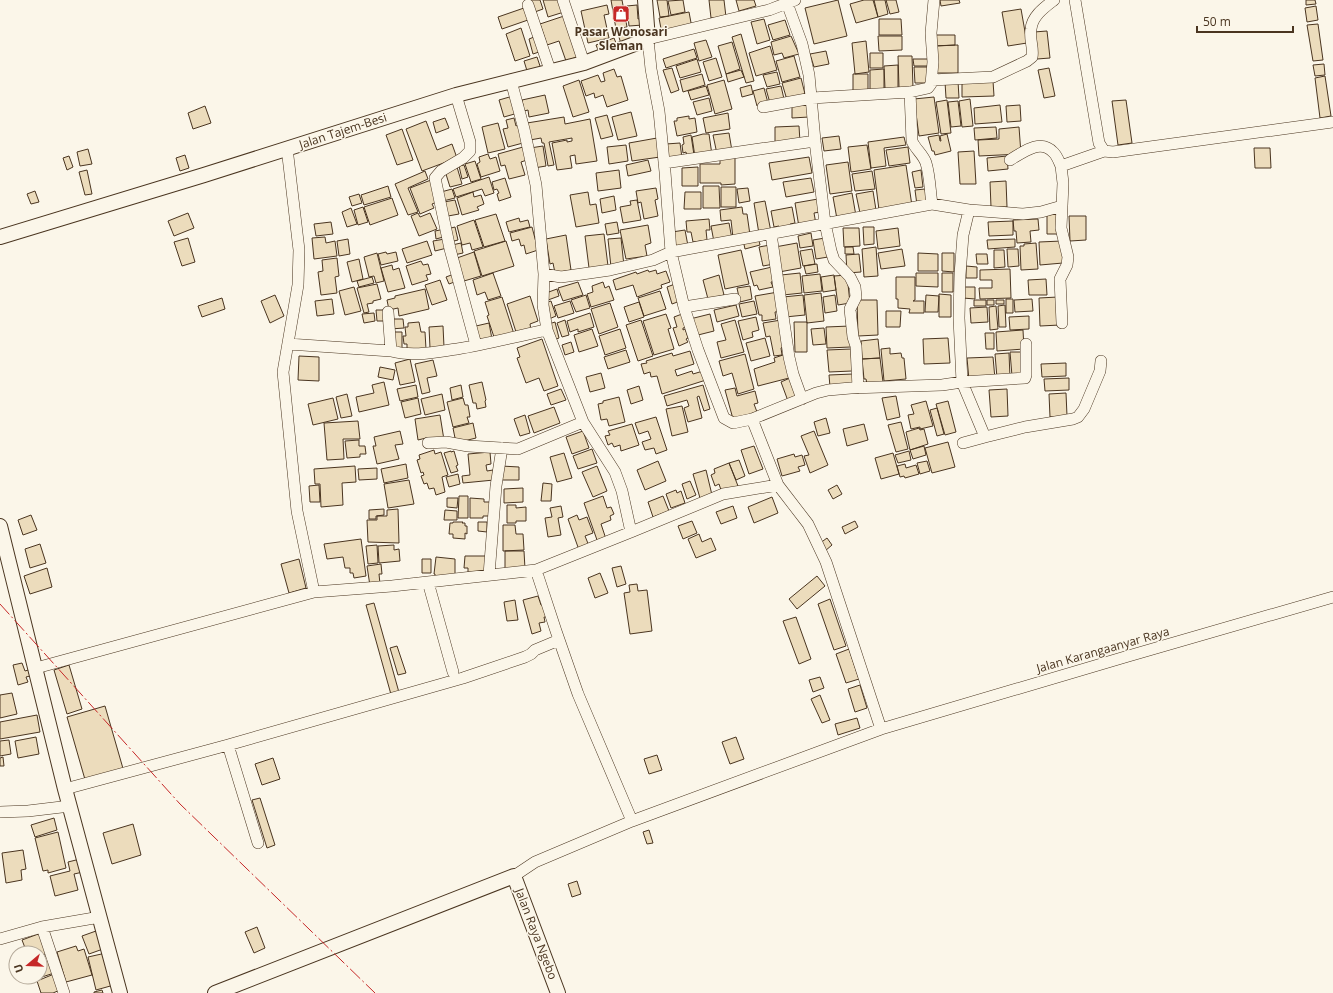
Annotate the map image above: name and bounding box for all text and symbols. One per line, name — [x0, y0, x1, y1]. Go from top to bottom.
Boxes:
shop icon: Pasar Wonosari Sleman — [611, 4, 631, 24]
scale bar — [1197, 8, 1293, 34]
text: 50 m — [1203, 13, 1231, 30]
place label: Pasar Wonosari Sleman — [574, 23, 668, 54]
street label: Jalan Tajem-Besi — [296, 108, 389, 153]
street label: Jalan Karangaanyar Raya — [1033, 622, 1171, 677]
street label: Jalan Raya Ngebo — [511, 885, 562, 982]
north arrow — [8, 945, 48, 985]
text: U — [10, 962, 27, 975]

